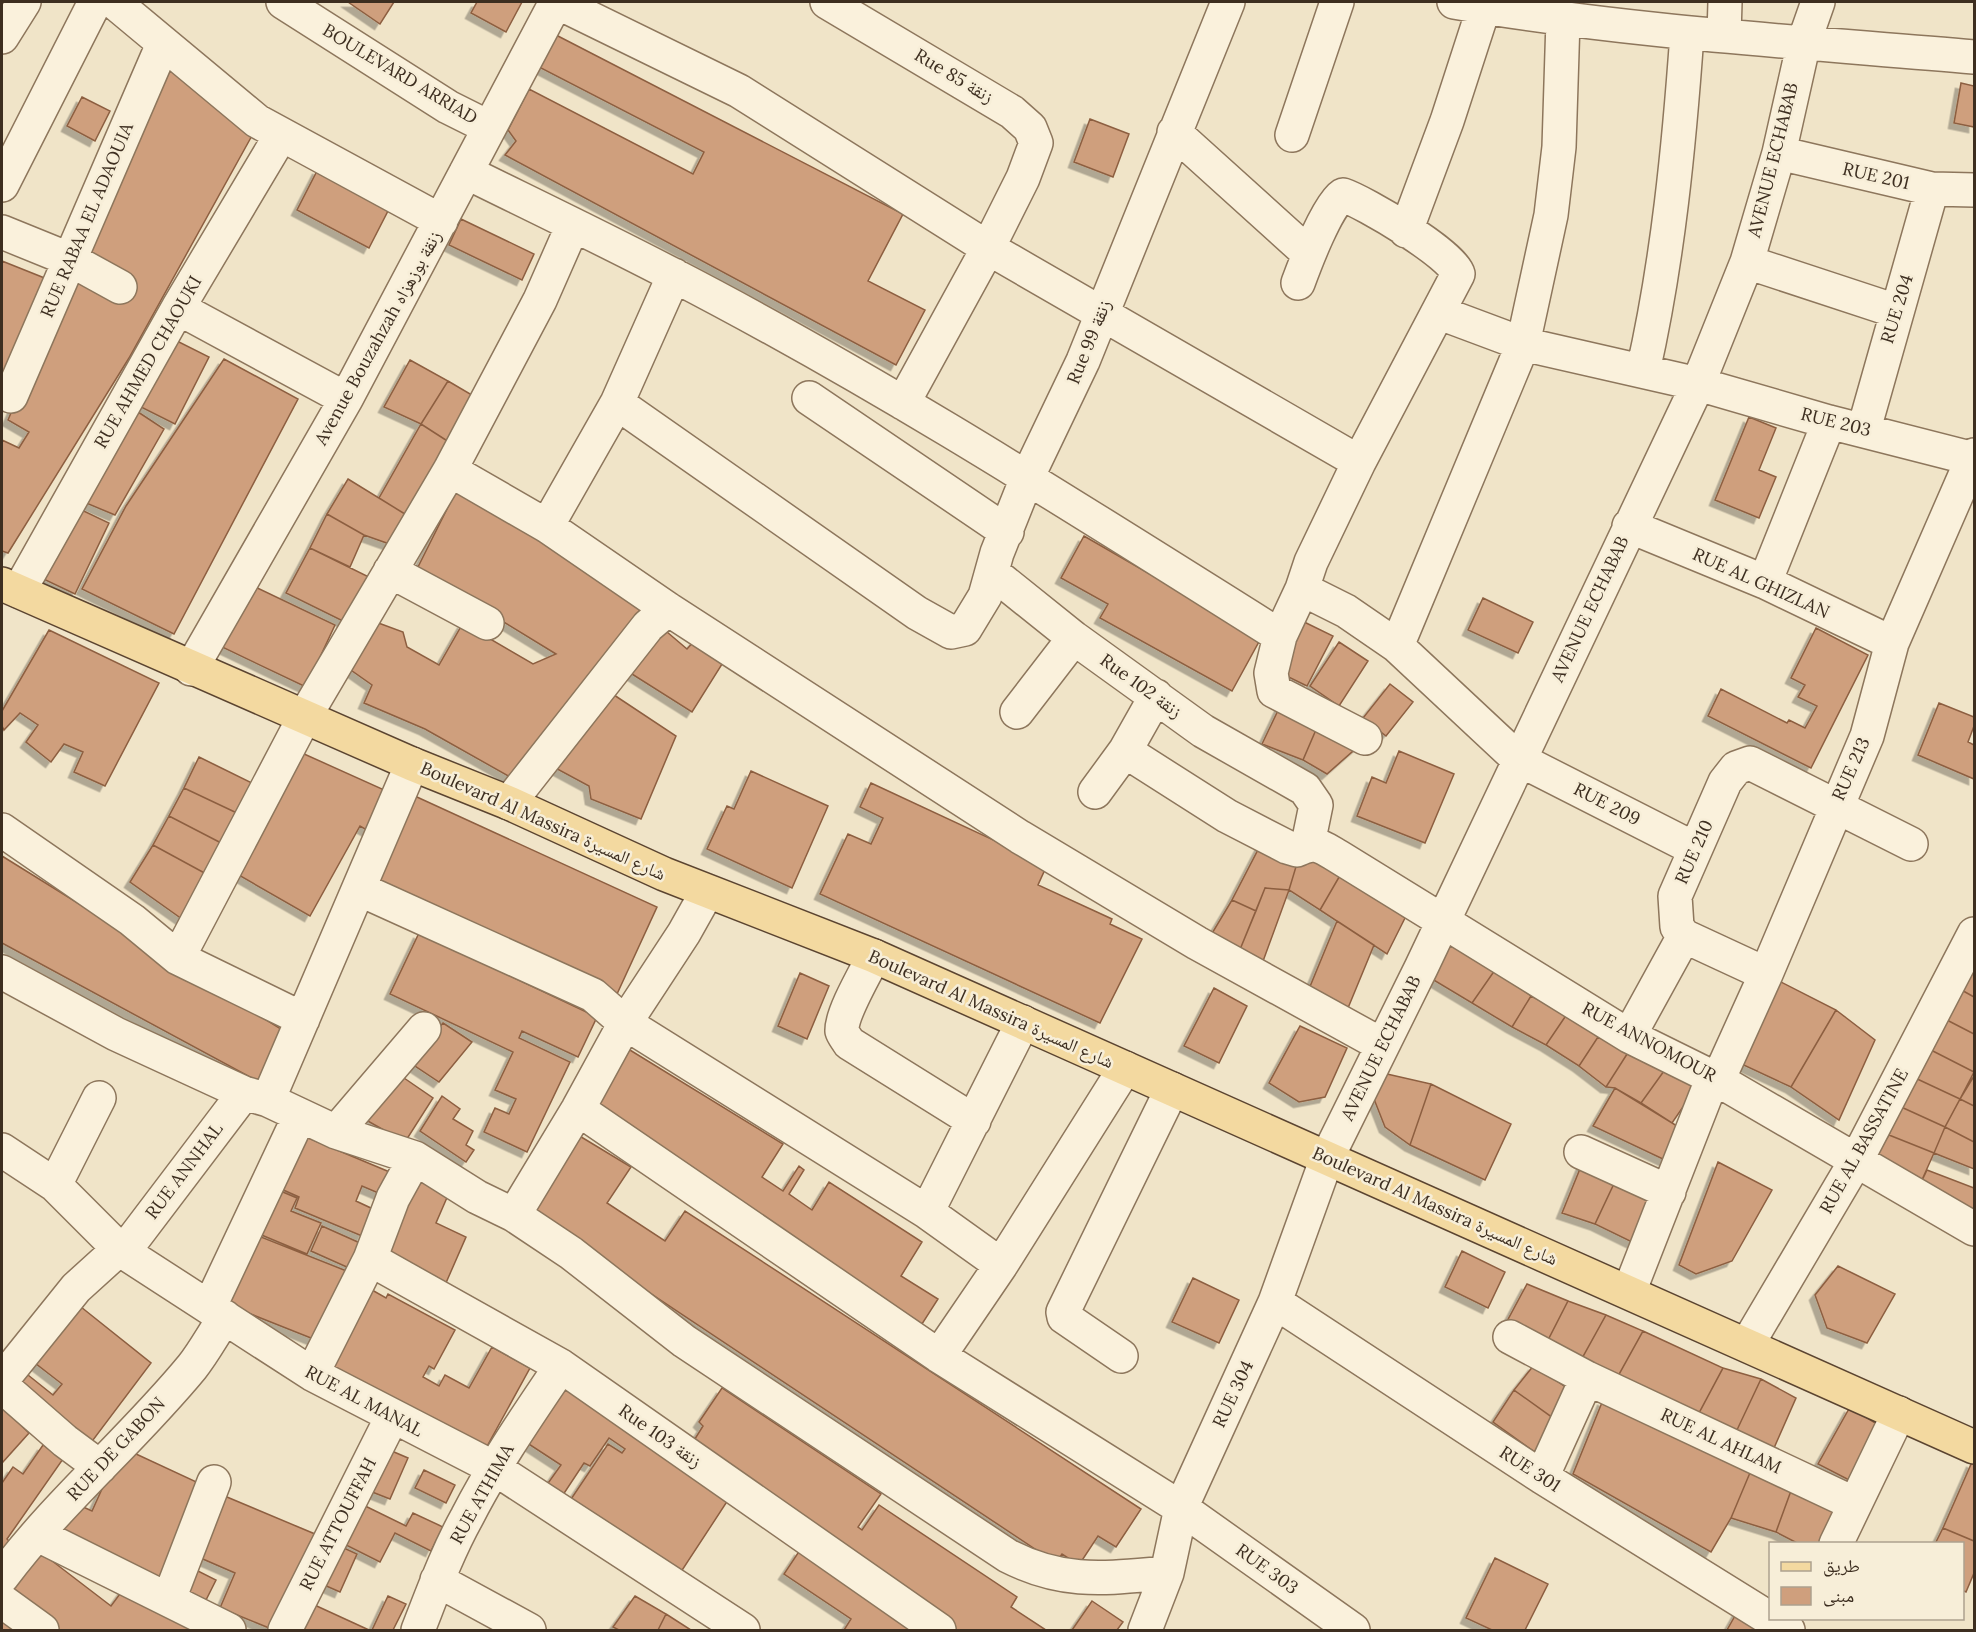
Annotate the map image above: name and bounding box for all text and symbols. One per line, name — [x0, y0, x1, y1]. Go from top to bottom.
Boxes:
street label: BOULEVARD ARRIAD — [319, 18, 482, 129]
street label: Rue 85 زنقة — [911, 43, 998, 108]
street label: AVENUE ECHABAB — [1742, 80, 1803, 241]
street label: RUE RABAA EL ADAOUIA — [35, 118, 138, 321]
street label: RUE 201 — [1840, 157, 1912, 194]
street label: Avenue Bouzahzah زنقة بوزهزاه — [308, 226, 446, 450]
street label: RUE AHMED CHAOUKI — [89, 271, 206, 452]
street label: RUE 204 — [1875, 271, 1918, 346]
street label: Rue 99 زنقة — [1061, 296, 1116, 387]
street label: RUE 203 — [1799, 402, 1874, 441]
street label: AVENUE ECHABAB — [1545, 532, 1634, 687]
street label: RUE AL GHIZLAN — [1689, 542, 1833, 623]
street label: Rue 102 زنقة — [1096, 648, 1187, 723]
street label: RUE 213 — [1826, 734, 1875, 804]
street label: Boulevard Al Massira شارع المسيرة — [417, 756, 669, 885]
street label: RUE 209 — [1570, 777, 1644, 830]
street label: RUE 210 — [1669, 816, 1718, 888]
street label: Boulevard Al Massira شارع المسيرة — [865, 944, 1117, 1073]
street label: AVENUE ECHABAB — [1335, 971, 1426, 1125]
street label: RUE ANNOMOUR — [1578, 996, 1721, 1087]
street label: RUE AL BASSATINE — [1814, 1064, 1913, 1217]
street label: RUE ANNHAL — [140, 1117, 228, 1224]
street label: Boulevard Al Massira شارع المسيرة — [1309, 1141, 1561, 1270]
street label: RUE 304 — [1207, 1356, 1258, 1431]
street label: RUE AL MANAL — [301, 1360, 428, 1442]
street label: RUE DE GABON — [62, 1392, 170, 1505]
street label: Rue 103 زنقة — [614, 1399, 706, 1473]
street label: RUE AL AHLAM — [1657, 1402, 1785, 1479]
street label: RUE ATHIMA — [445, 1439, 519, 1548]
street label: RUE 301 — [1495, 1440, 1565, 1497]
street label: RUE ATTOUFFAH — [294, 1453, 381, 1594]
street label: RUE 303 — [1231, 1538, 1303, 1599]
legend — [1769, 1542, 1964, 1620]
text: طريق — [1823, 1554, 1860, 1577]
text: مبنى — [1823, 1584, 1854, 1607]

